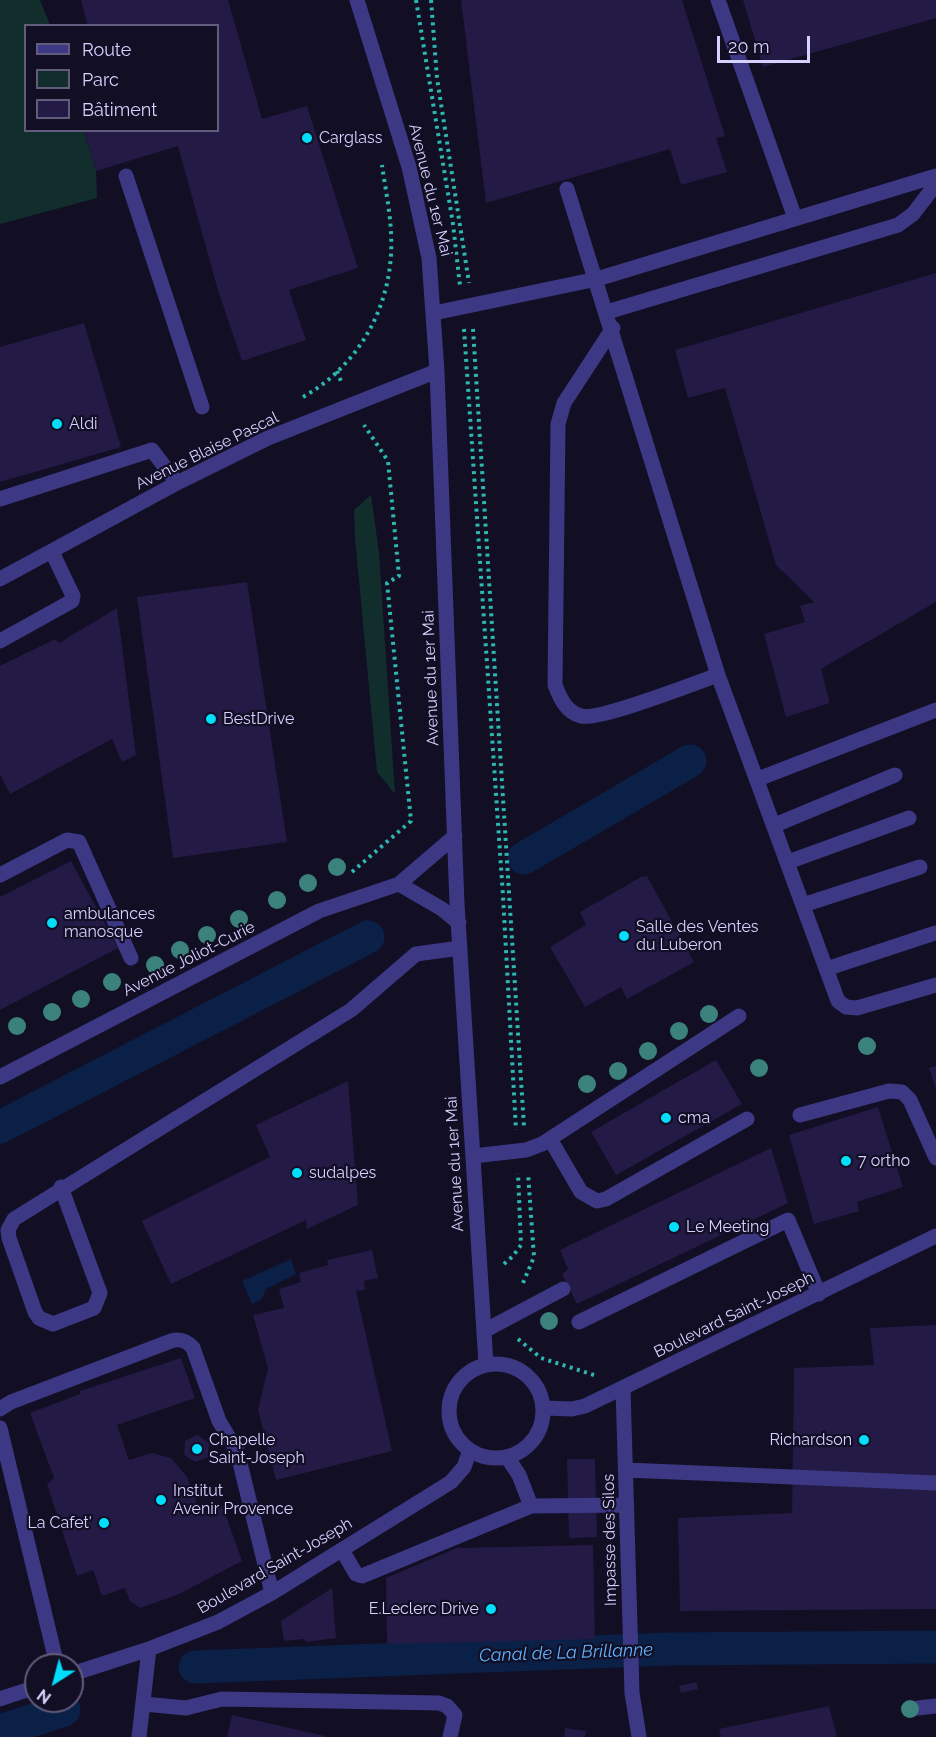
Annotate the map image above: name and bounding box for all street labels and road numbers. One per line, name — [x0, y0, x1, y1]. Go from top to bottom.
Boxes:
street label: Avenue du 1er Mai — [404, 122, 456, 258]
street label: Avenue Blaise Pascal — [132, 408, 282, 494]
street label: Avenue du 1er Mai — [419, 610, 443, 746]
street label: Avenue Joliot-Curie — [120, 917, 258, 1001]
street label: Avenue du 1er Mai — [442, 1096, 468, 1232]
street label: Boulevard Saint-Joseph — [651, 1268, 817, 1362]
street label: Impasse des Silos — [599, 1474, 621, 1606]
street label: Boulevard Saint-Joseph — [194, 1514, 356, 1618]

